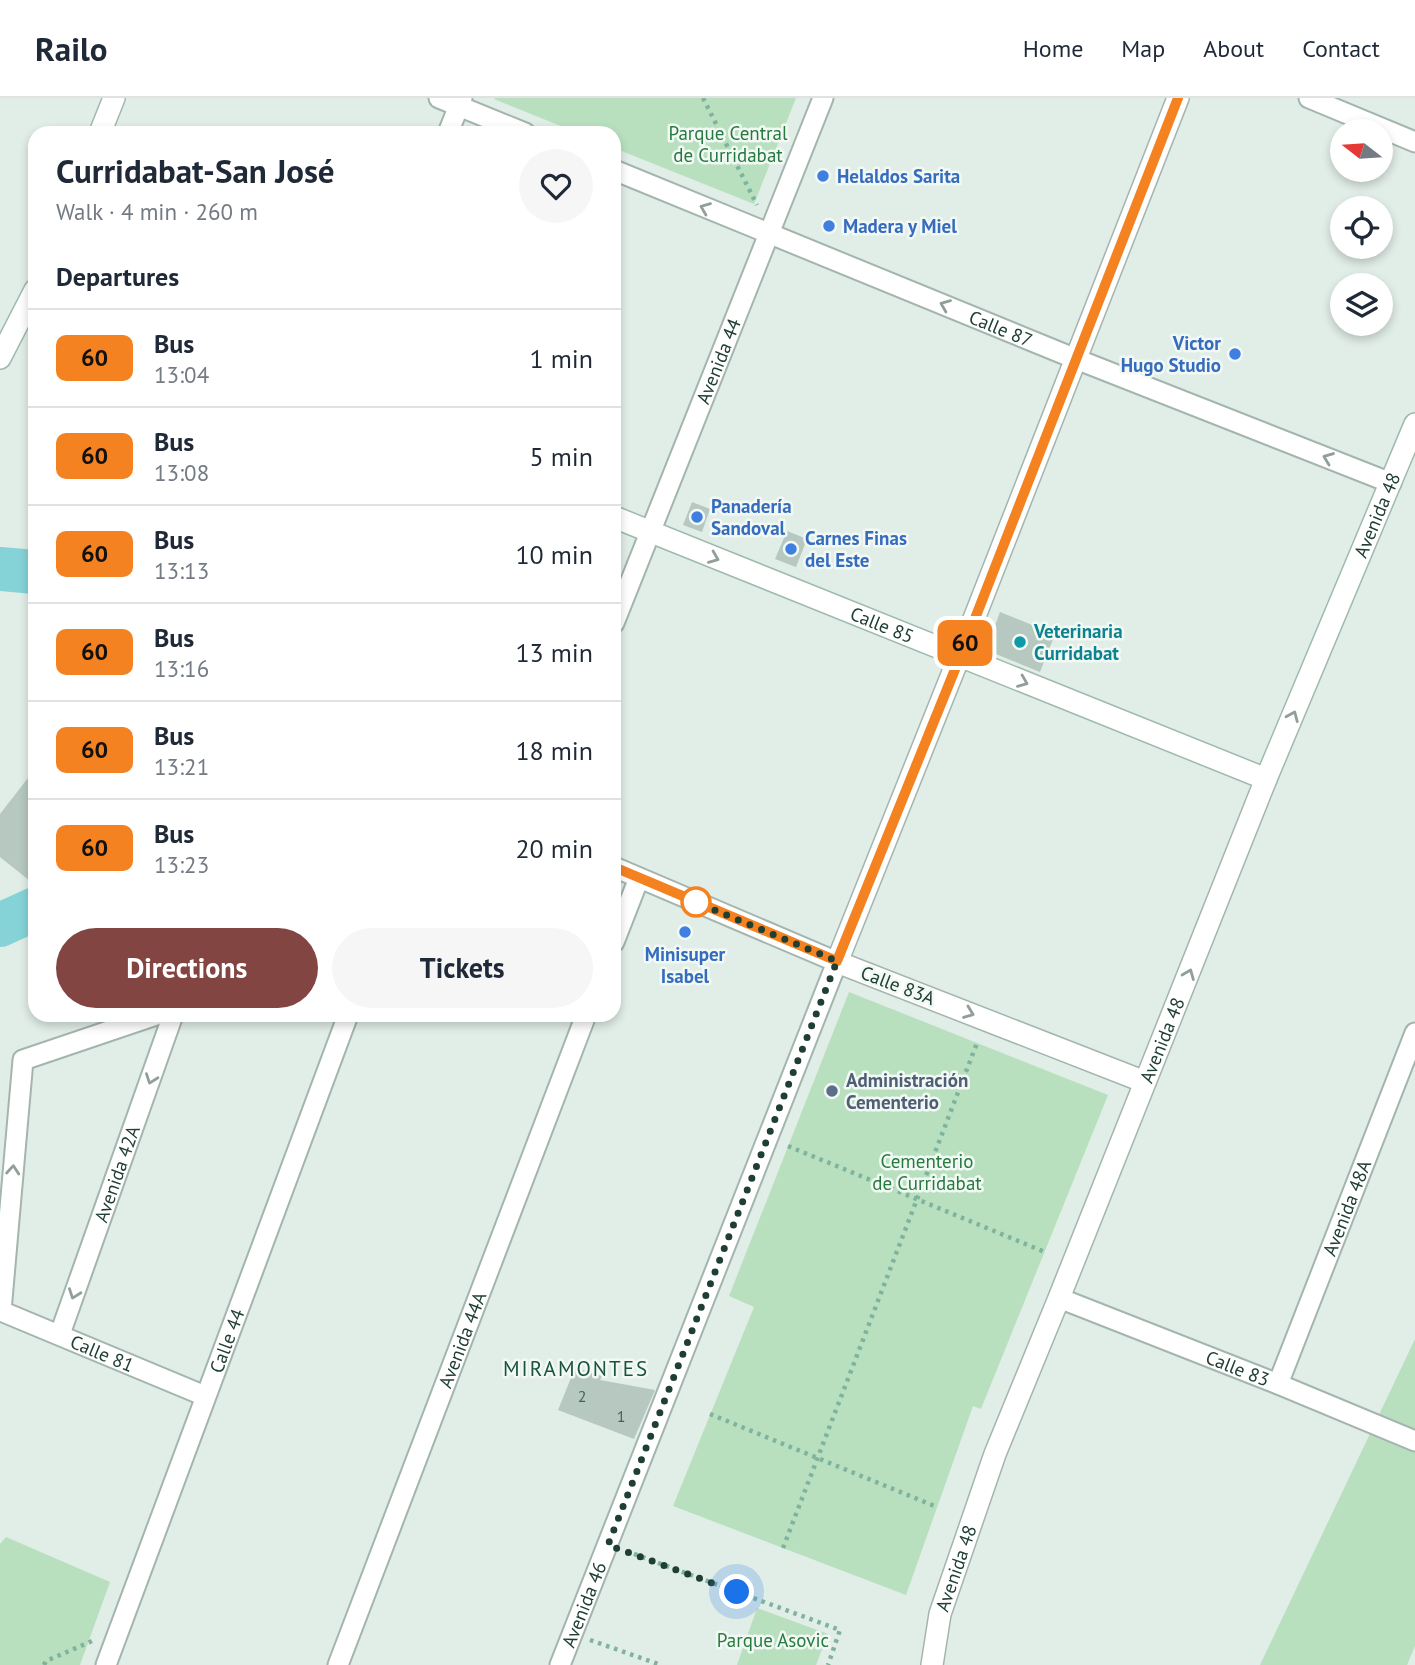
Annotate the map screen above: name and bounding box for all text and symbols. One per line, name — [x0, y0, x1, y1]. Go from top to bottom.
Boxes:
text: Railo — [35, 27, 108, 70]
text: Home — [1023, 33, 1083, 64]
text: Map — [1121, 33, 1165, 64]
text: About — [1203, 33, 1264, 64]
text: Contact — [1302, 33, 1380, 64]
north arrow — [1330, 119, 1393, 182]
map controls — [1330, 119, 1393, 336]
park label: Parque Central de Curridabat — [668, 121, 788, 167]
text: Curridabat-San José — [56, 149, 335, 192]
button: heart — [519, 149, 593, 223]
place label: Helaldos Sarita — [837, 164, 960, 188]
marker: Helaldos Sarita — [815, 168, 831, 184]
button: locate — [1330, 196, 1393, 259]
text: Walk · 4 min · 260 m — [56, 197, 258, 226]
one-way arrow — [700, 202, 712, 216]
place label: Madera y Miel — [843, 214, 957, 238]
marker: Madera y Miel — [821, 218, 837, 234]
text: Departures — [56, 260, 179, 293]
button: layers — [1330, 273, 1393, 336]
one-way arrow — [939, 300, 951, 314]
street label: Calle 87 — [966, 305, 1036, 352]
street label: Avenida 44 — [691, 315, 746, 407]
text: Bus — [154, 327, 194, 360]
place label: Victor Hugo Studio — [1121, 331, 1221, 377]
text: 60 — [81, 342, 108, 373]
text: 1 min — [530, 342, 593, 375]
marker: Victor Hugo Studio — [1227, 346, 1243, 362]
text: 13:04 — [154, 360, 209, 389]
text: Bus — [154, 425, 194, 458]
text: 60 — [81, 440, 108, 471]
text: 5 min — [530, 440, 593, 473]
one-way arrow — [1322, 452, 1334, 466]
text: 13:08 — [154, 458, 209, 487]
street label: Avenida 48 — [1348, 469, 1405, 561]
place label: Panadería Sandoval — [711, 494, 792, 540]
marker: Panadería Sandoval — [689, 509, 705, 525]
text: Bus — [154, 523, 194, 556]
place label: Carnes Finas del Este — [805, 526, 907, 572]
text: 60 — [81, 538, 108, 569]
text: 10 min — [515, 538, 593, 571]
marker: Carnes Finas del Este — [783, 541, 799, 557]
one-way arrow — [708, 549, 720, 563]
text: 13:13 — [154, 556, 209, 585]
street label: Calle 85 — [847, 601, 918, 648]
place label: Veterinaria Curridabat — [1033, 619, 1123, 665]
line badge: 60 — [934, 620, 996, 666]
text: Bus — [154, 621, 194, 654]
text: 60 — [951, 627, 979, 658]
marker: Veterinaria Curridabat — [1012, 634, 1028, 650]
text: 60 — [81, 636, 108, 667]
text: 13 min — [515, 636, 593, 669]
text: 13:16 — [154, 654, 209, 683]
one-way arrow — [1016, 673, 1028, 687]
one-way arrow — [1284, 711, 1298, 723]
text: Bus — [154, 719, 194, 752]
text: 60 — [81, 734, 108, 765]
text: 18 min — [515, 734, 593, 767]
text: 13:21 — [154, 752, 209, 781]
text: Bus — [154, 817, 194, 850]
text: 60 — [81, 832, 108, 863]
text: 20 min — [515, 832, 593, 865]
text: 13:23 — [154, 850, 209, 879]
unlabelled marker — [681, 887, 711, 917]
marker: Minisuper Isabel — [677, 924, 693, 940]
button: Directions — [56, 928, 318, 1008]
button: Tickets — [332, 928, 593, 1008]
place label: Minisuper Isabel — [645, 942, 726, 988]
street label: Calle 83A — [857, 960, 939, 1010]
one-way arrow — [1180, 968, 1194, 980]
street label: Avenida 48 — [1134, 994, 1190, 1086]
one-way arrow — [963, 1005, 975, 1019]
place label: Administración Cementerio — [846, 1068, 968, 1114]
one-way arrow — [145, 1073, 159, 1085]
marker: Administración Cementerio — [824, 1083, 840, 1099]
street label: Avenida 42A — [89, 1122, 145, 1225]
park label: Cementerio de Curridabat — [872, 1149, 982, 1195]
street label: Avenida 48A — [1317, 1156, 1376, 1259]
one-way arrow — [6, 1164, 21, 1176]
one-way arrow — [68, 1287, 82, 1299]
street label: Avenida 44A — [433, 1288, 491, 1391]
street label: Calle 44 — [204, 1305, 250, 1376]
street label: Calle 81 — [67, 1329, 138, 1377]
street label: Calle 83 — [1202, 1345, 1273, 1392]
district label: MIRAMONTES — [503, 1355, 649, 1382]
house number: 2 — [578, 1386, 586, 1406]
house number: 1 — [617, 1406, 625, 1426]
street label: Avenida 48 — [930, 1522, 982, 1615]
street label: Avenida 46 — [556, 1558, 611, 1651]
your location — [719, 1574, 754, 1609]
park label: Parque Asovic — [717, 1628, 829, 1652]

